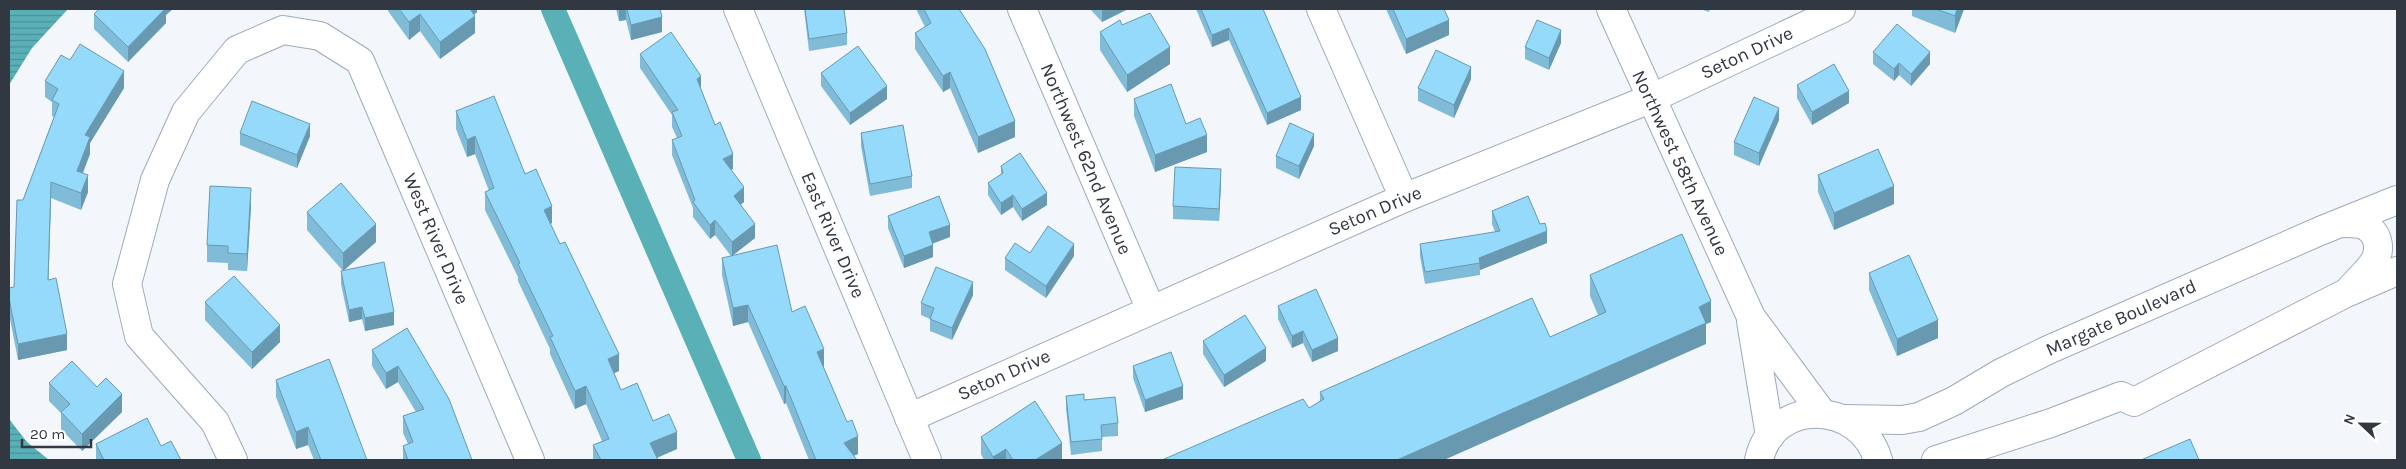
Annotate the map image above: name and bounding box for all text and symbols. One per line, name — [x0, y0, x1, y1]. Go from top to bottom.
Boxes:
street label: Seton Drive — [1697, 22, 1797, 84]
street label: Northwest 62nd Avenue — [1036, 60, 1136, 258]
street label: Northwest 58th Avenue — [1627, 67, 1733, 259]
street label: East River Drive — [796, 169, 870, 301]
street label: West River Drive — [398, 170, 474, 308]
street label: Seton Drive — [1325, 182, 1425, 240]
street label: Margate Boulevard — [2042, 275, 2200, 361]
street label: Seton Drive — [954, 345, 1054, 405]
north arrow — [2336, 399, 2386, 449]
text: N — [2340, 411, 2359, 427]
scale bar — [22, 416, 91, 448]
text: 20 m — [30, 425, 65, 443]

